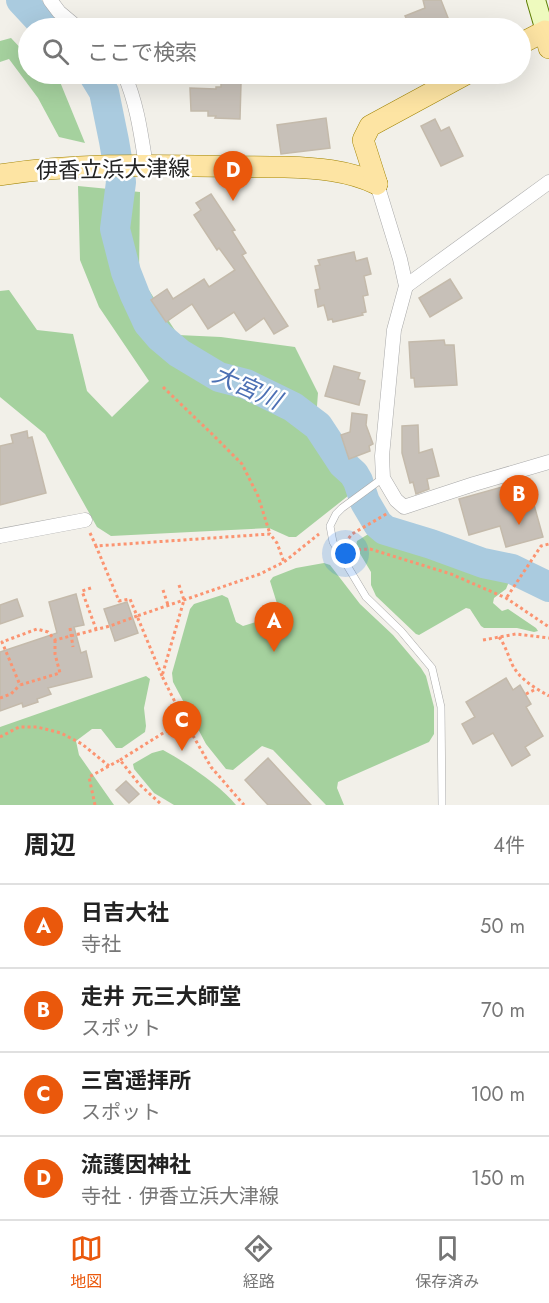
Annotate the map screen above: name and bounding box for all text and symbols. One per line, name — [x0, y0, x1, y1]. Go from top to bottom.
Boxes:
search box — [18, 18, 531, 84]
icon: search — [39, 35, 72, 68]
text: ここで検索 — [87, 36, 197, 68]
street label: 伊香立浜大津線 — [36, 152, 190, 186]
pin: D — [214, 152, 252, 201]
water label: 大宮川 — [207, 356, 290, 419]
pin: B — [500, 476, 538, 525]
your location — [331, 539, 360, 568]
pin: A — [254, 602, 294, 652]
pin: C — [162, 702, 201, 751]
text: 周辺 — [24, 826, 76, 864]
text: 4件 — [493, 831, 525, 860]
text: 日吉大社 — [81, 896, 169, 928]
text: A — [36, 912, 51, 941]
text: 50 m — [480, 912, 525, 941]
text: 寺社 — [81, 930, 121, 959]
text: 走井 元三大師堂 — [81, 980, 242, 1012]
text: B — [37, 996, 50, 1025]
text: 70 m — [481, 996, 525, 1025]
text: スポット — [81, 1014, 161, 1043]
text: 三宮遥拝所 — [81, 1064, 191, 1096]
text: C — [36, 1080, 51, 1109]
text: 100 m — [470, 1080, 525, 1109]
text: スポット — [81, 1098, 161, 1127]
text: 流護因神社 — [81, 1148, 191, 1180]
text: D — [36, 1164, 51, 1193]
text: 150 m — [471, 1164, 525, 1193]
text: 寺社 · 伊香立浜大津線 — [81, 1182, 279, 1211]
tab: 地図 — [70, 1232, 103, 1293]
tab: 経路 — [242, 1232, 275, 1293]
tab: 保存済み — [415, 1232, 479, 1293]

